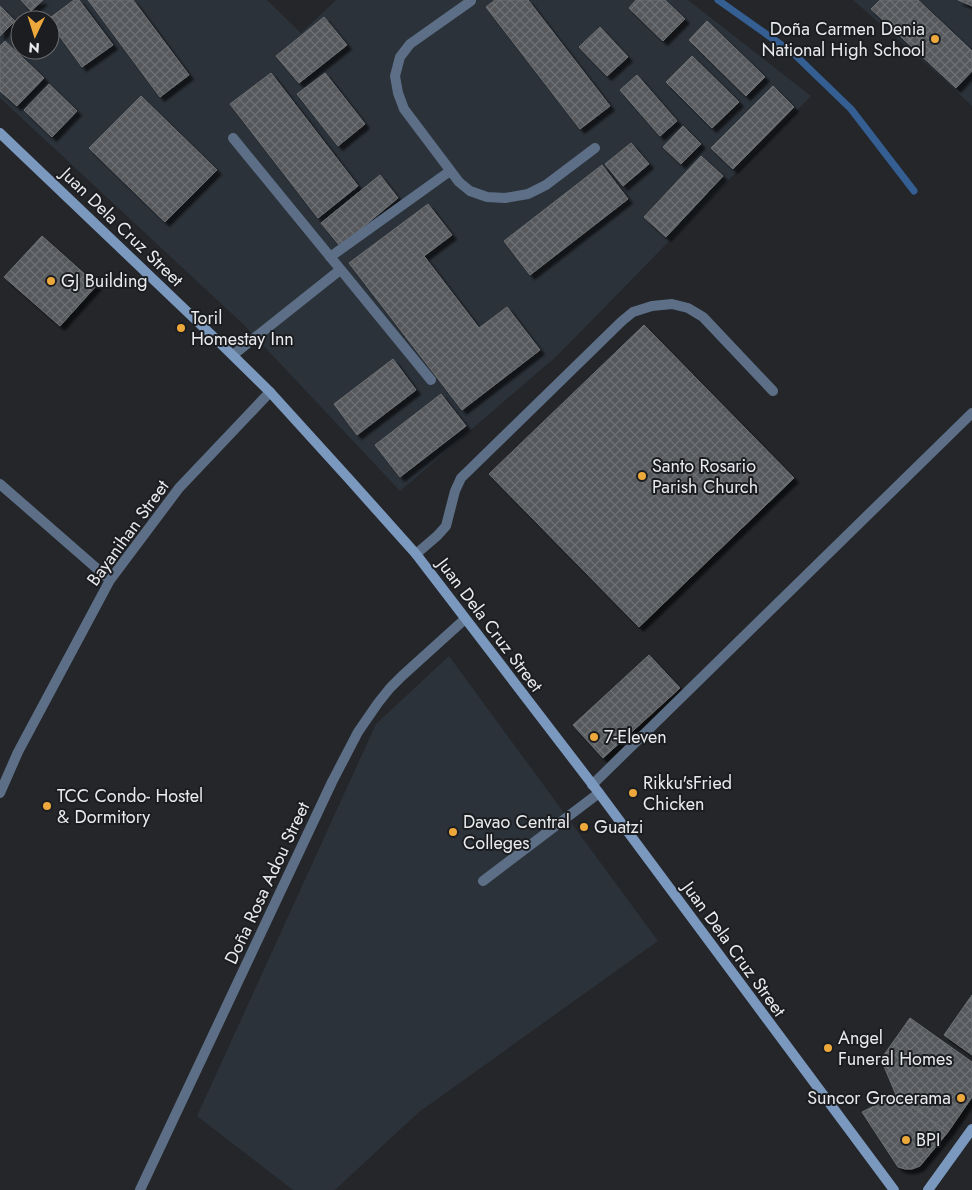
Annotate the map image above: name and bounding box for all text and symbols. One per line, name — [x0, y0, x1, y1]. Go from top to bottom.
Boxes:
north arrow — [10, 10, 60, 60]
place label: Doña Carmen Denia National High School — [762, 16, 925, 63]
marker: Doña Carmen Denia National High School — [929, 33, 941, 45]
text: N — [28, 38, 40, 58]
street label: Juan Dela Cruz Street — [53, 160, 190, 293]
place label: GJ Building — [61, 268, 148, 294]
marker: GJ Building — [45, 275, 57, 287]
place label: Toril Homestay Inn — [191, 305, 294, 352]
marker: Toril Homestay Inn — [175, 322, 187, 334]
place label: Santo Rosario Parish Church — [652, 453, 758, 500]
marker: Santo Rosario Parish Church — [636, 470, 648, 482]
street label: Bayanihan Street — [81, 474, 176, 591]
street label: Juan Dela Cruz Street — [430, 551, 549, 698]
place label: 7-Eleven — [604, 724, 667, 750]
marker: 7-Eleven — [588, 731, 600, 743]
place label: Rikku'sFried Chicken — [643, 770, 732, 817]
place label: TCC Condo- Hostel & Dormitory — [57, 783, 203, 830]
marker: Rikku'sFried Chicken — [627, 787, 639, 799]
street label: Doña Rosa Adou Street — [218, 797, 316, 969]
marker: TCC Condo- Hostel & Dormitory — [41, 800, 53, 812]
place label: Davao Central Colleges — [463, 809, 570, 856]
place label: Guatzi — [594, 814, 643, 840]
marker: Guatzi — [578, 821, 590, 833]
marker: Davao Central Colleges — [447, 826, 459, 838]
street label: Juan Dela Cruz Street — [675, 874, 792, 1023]
place label: Angel Funeral Homes — [838, 1025, 952, 1072]
marker: Angel Funeral Homes — [822, 1042, 834, 1054]
place label: Suncor Grocerama — [807, 1085, 951, 1111]
marker: Suncor Grocerama — [955, 1092, 967, 1104]
place label: BPI — [916, 1127, 940, 1153]
marker: BPI — [900, 1134, 912, 1146]

